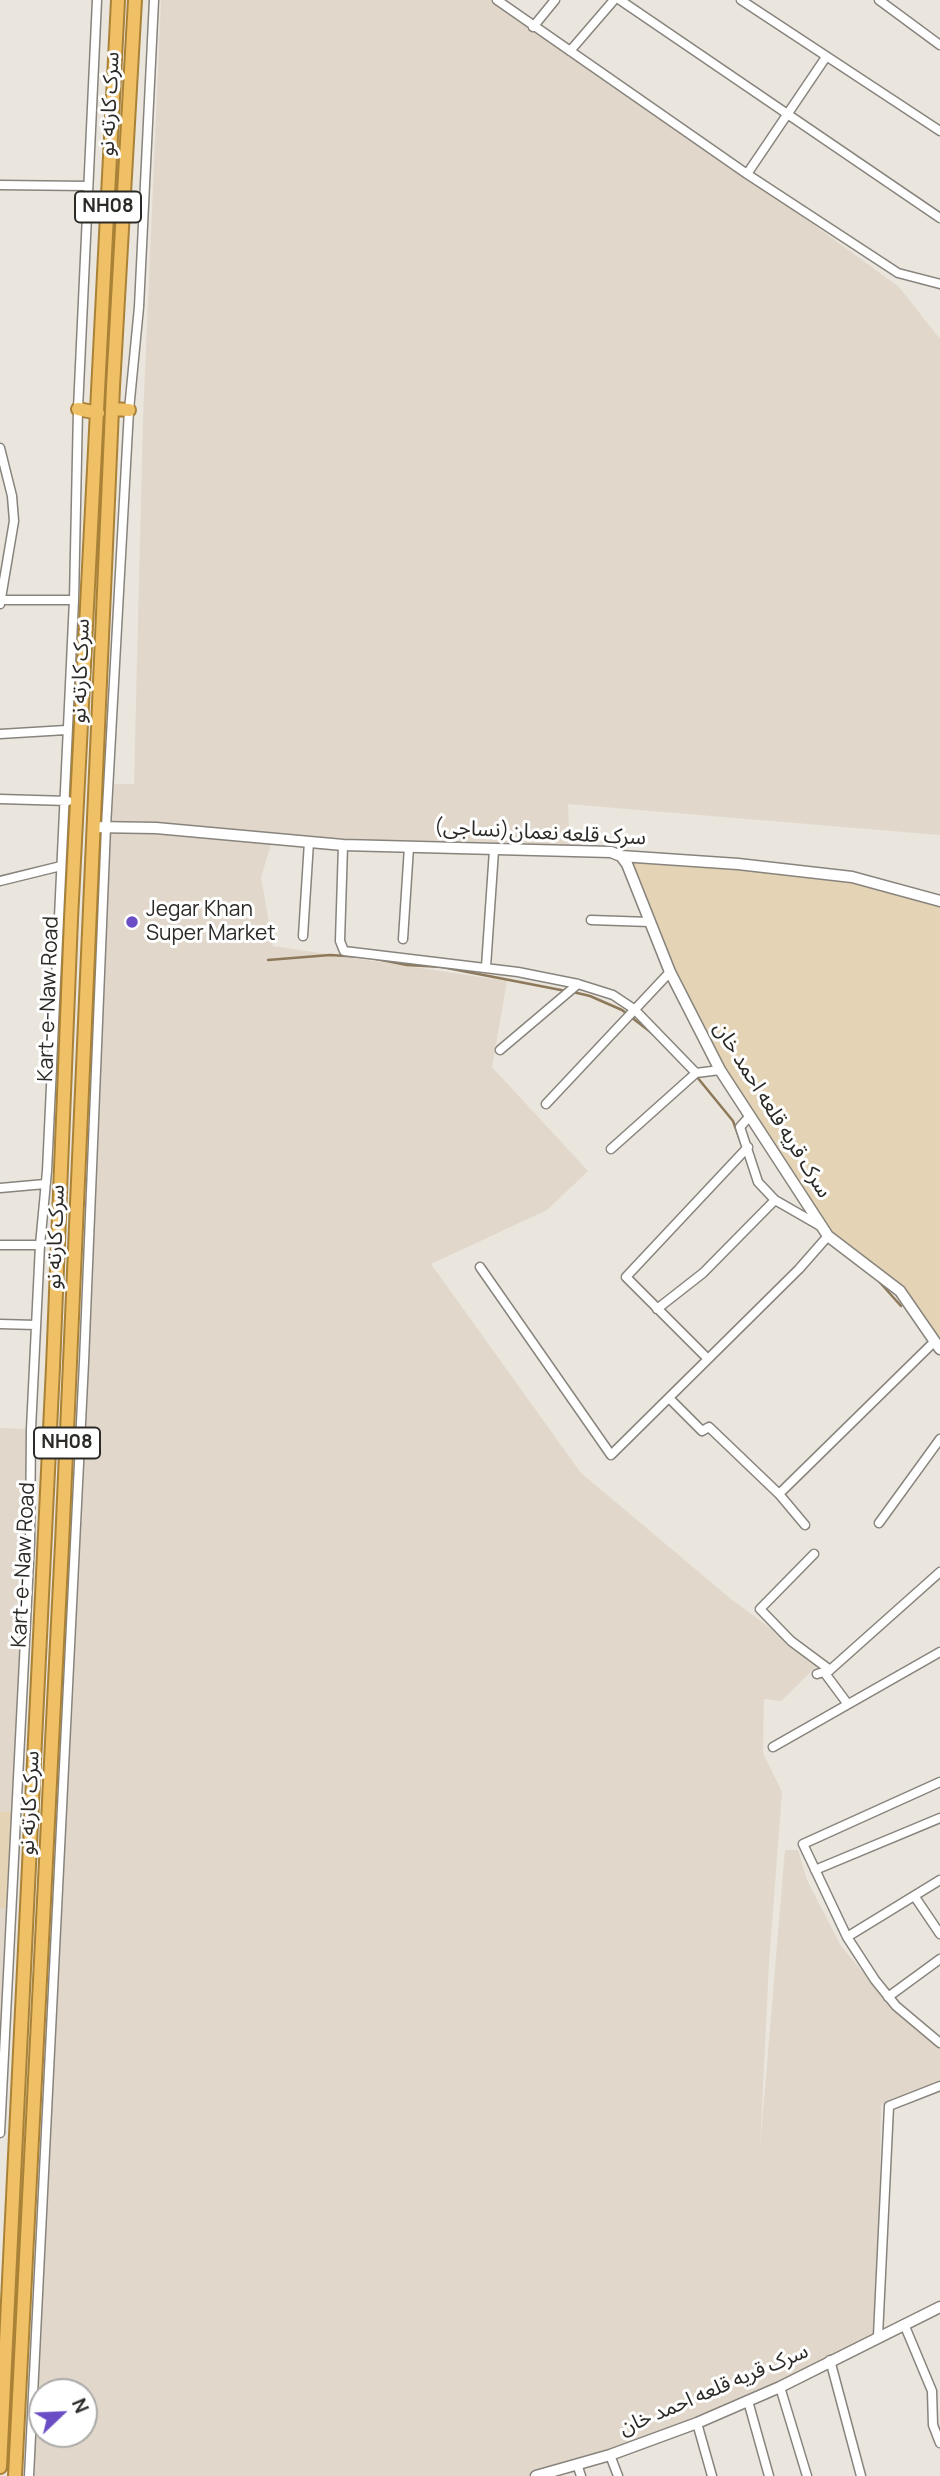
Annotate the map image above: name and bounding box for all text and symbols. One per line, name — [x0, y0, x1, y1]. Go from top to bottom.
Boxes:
street label: سرک کارته نو — [95, 51, 125, 157]
road number: NH08 — [75, 192, 141, 223]
street label: سرک کارته نو — [67, 618, 95, 724]
street label: سرک قلعه نعمان(نساجی) — [433, 815, 647, 851]
place label: Jegar Khan Super Market — [146, 897, 276, 947]
marker: Jegar Khan Super Market — [124, 914, 140, 930]
street label: Kart-e-Naw Road — [34, 916, 64, 1082]
street label: سرک قریه قلعه احمد خان — [708, 1017, 836, 1203]
street label: سرک کارته نو — [42, 1184, 70, 1290]
road number: NH08 — [34, 1428, 100, 1458]
street label: Kart-e-Naw Road — [7, 1482, 41, 1648]
street label: سرک کارته نو — [15, 1750, 45, 1856]
street label: سرک قریه قلعه احمد خان — [616, 2339, 812, 2441]
north arrow — [28, 2378, 98, 2448]
text: N — [66, 2394, 95, 2417]

